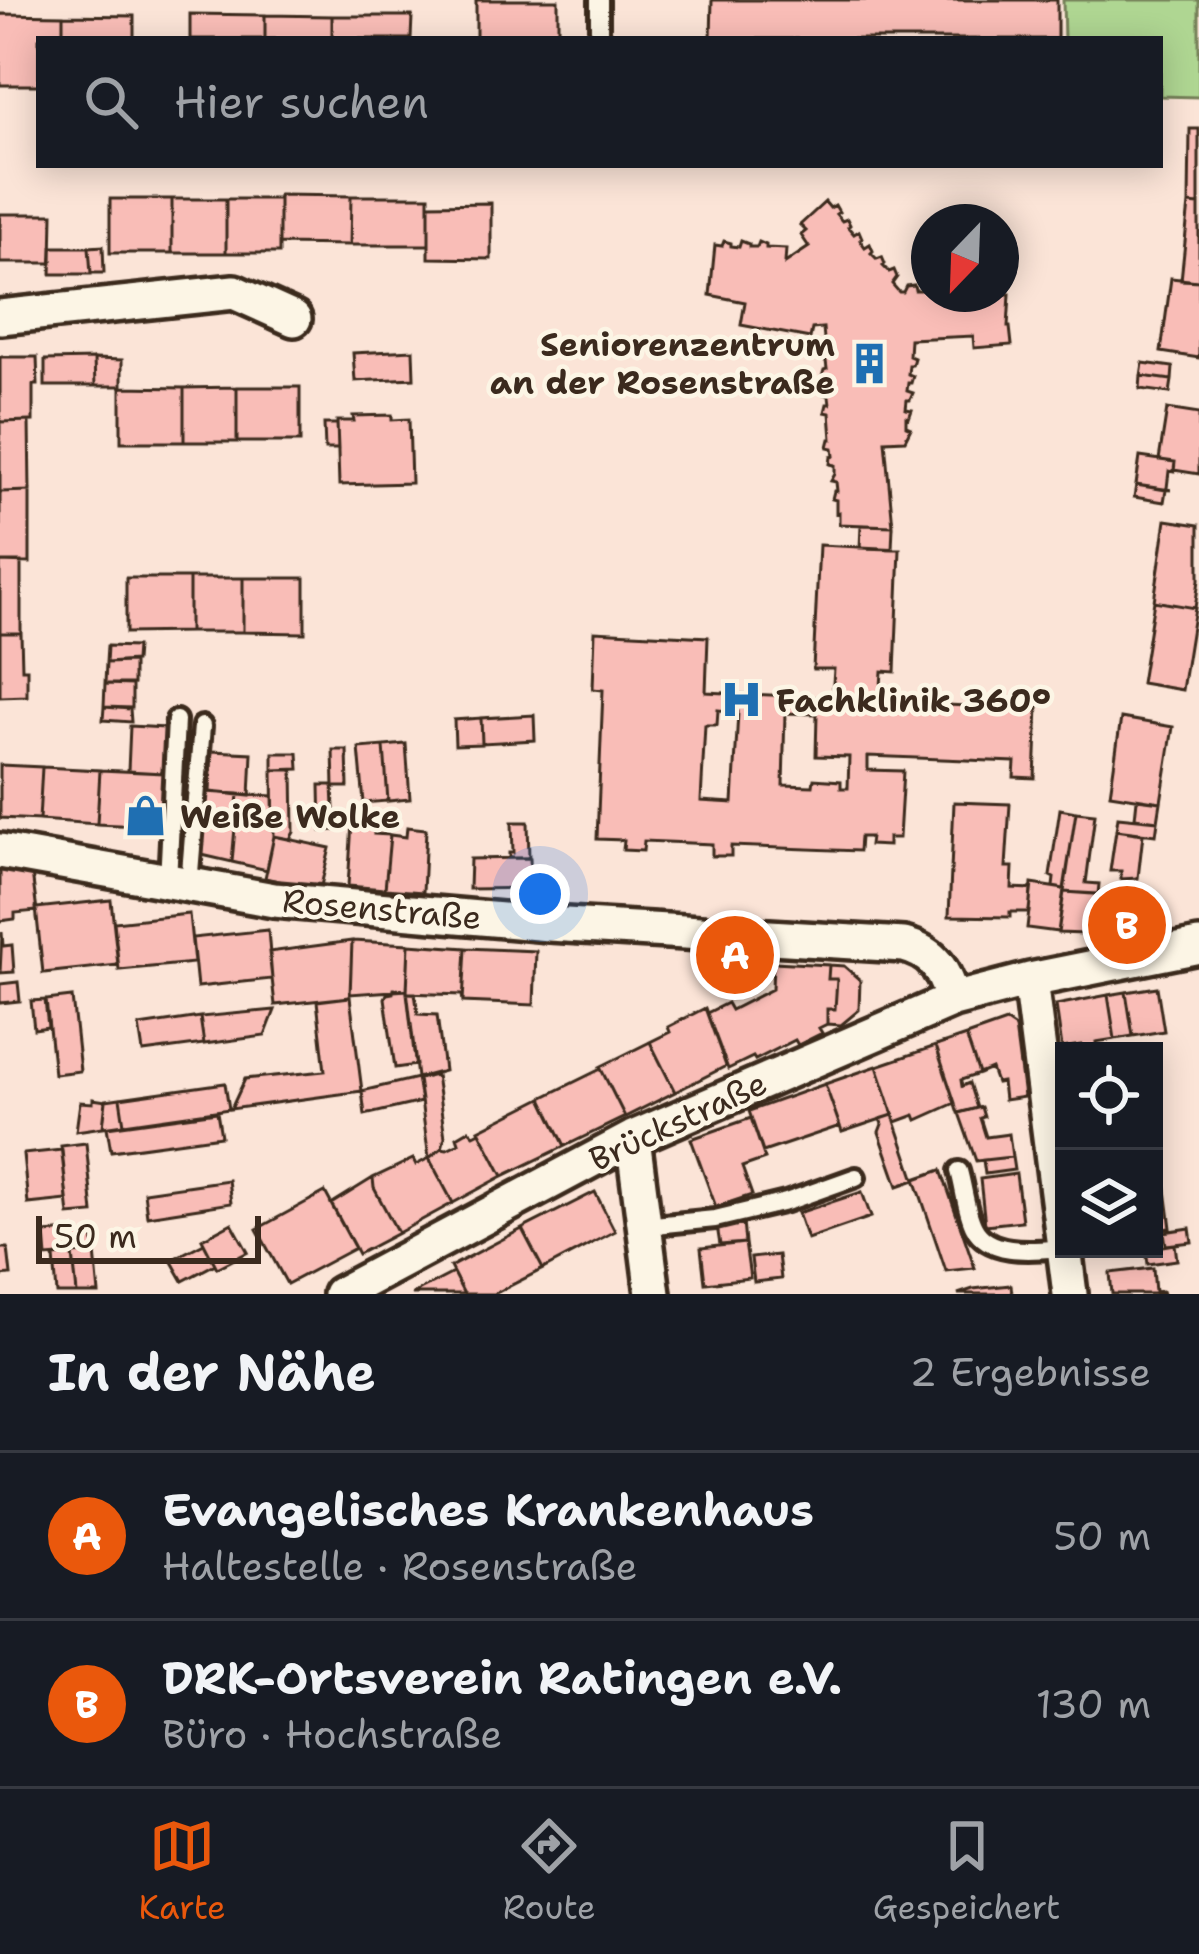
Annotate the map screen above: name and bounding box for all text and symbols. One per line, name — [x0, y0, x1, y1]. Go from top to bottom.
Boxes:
search box — [36, 36, 1163, 168]
icon: search — [78, 69, 144, 135]
text: Hier suchen — [174, 72, 429, 132]
north arrow — [911, 204, 1019, 312]
place label: Seniorenzentrum an der Rosenstraße — [490, 322, 835, 405]
building icon: Seniorenzentrum an der Rosenstraße — [846, 340, 892, 386]
hospital icon: Fachklinik 360° — [719, 677, 765, 723]
place label: Fachklinik 360° — [776, 678, 1051, 723]
shop icon: Weiße Wolke — [123, 793, 169, 839]
place label: Weiße Wolke — [180, 794, 400, 839]
your location — [510, 864, 570, 924]
street label: Rosenstraße — [281, 878, 483, 940]
pin: B — [1088, 880, 1166, 970]
pin: A — [696, 910, 774, 1000]
map controls — [1055, 1042, 1163, 1258]
button: locate — [1055, 1042, 1163, 1150]
street label: Brückstraße — [582, 1060, 774, 1182]
button: layers — [1055, 1150, 1163, 1258]
scale bar — [36, 1210, 261, 1263]
text: 50 m — [54, 1214, 137, 1259]
text: In der Nähe — [48, 1338, 376, 1406]
text: 2 Ergebnisse — [910, 1346, 1151, 1398]
text: Evangelisches Krankenhaus — [162, 1480, 814, 1540]
text: A — [72, 1510, 102, 1562]
text: 50 m — [1053, 1510, 1151, 1562]
text: Haltestelle · Rosenstraße — [162, 1540, 638, 1592]
text: DRK-Ortsverein Ratingen e.V. — [162, 1648, 842, 1708]
text: B — [75, 1678, 99, 1730]
text: 130 m — [1036, 1678, 1151, 1730]
text: Büro · Hochstraße — [162, 1708, 502, 1760]
tab: Karte — [139, 1813, 226, 1930]
tab: Route — [503, 1813, 596, 1930]
tab: Gespeichert — [873, 1813, 1060, 1930]

